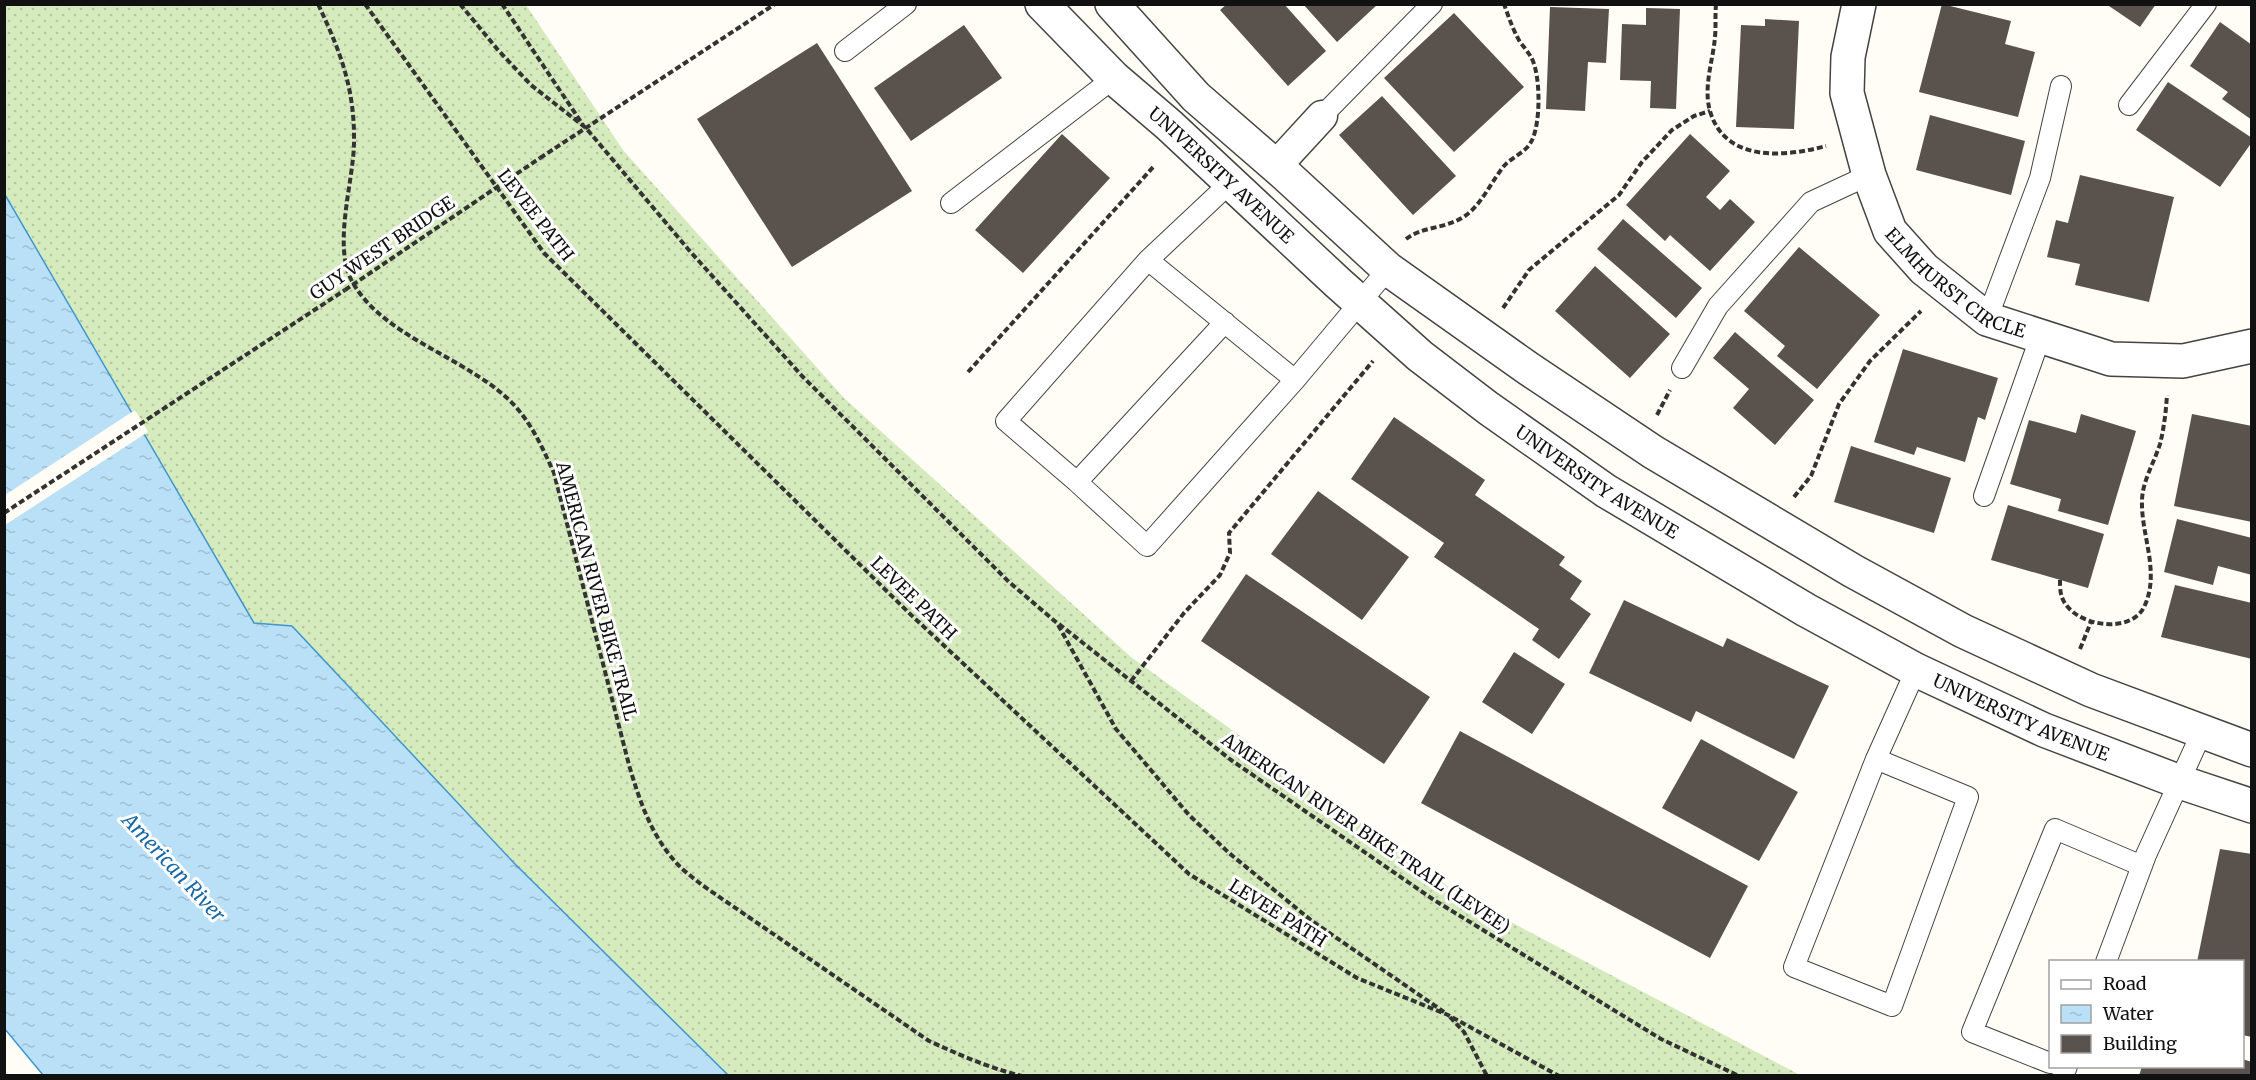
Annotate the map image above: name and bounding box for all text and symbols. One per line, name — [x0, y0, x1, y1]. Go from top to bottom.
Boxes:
street label: UNIVERSITY AVENUE — [1144, 101, 1300, 248]
street label: LEVEE PATH — [493, 164, 579, 266]
street label: GUY WEST BRIDGE — [305, 191, 459, 305]
street label: ELMHURST CIRCLE — [1881, 222, 2029, 342]
street label: UNIVERSITY AVENUE — [1511, 420, 1683, 543]
street label: AMERICAN RIVER BIKE TRAIL — [551, 458, 643, 723]
street label: LEVEE PATH — [866, 551, 962, 645]
street label: UNIVERSITY AVENUE — [1929, 668, 2113, 766]
street label: AMERICAN RIVER BIKE TRAIL (LEVEE) — [1217, 727, 1515, 938]
water label: American River — [116, 806, 231, 927]
street label: LEVEE PATH — [1225, 874, 1331, 952]
legend — [2049, 960, 2244, 1068]
text: Road — [2103, 972, 2147, 995]
text: Water — [2102, 1002, 2154, 1025]
text: Building — [2103, 1032, 2177, 1055]

